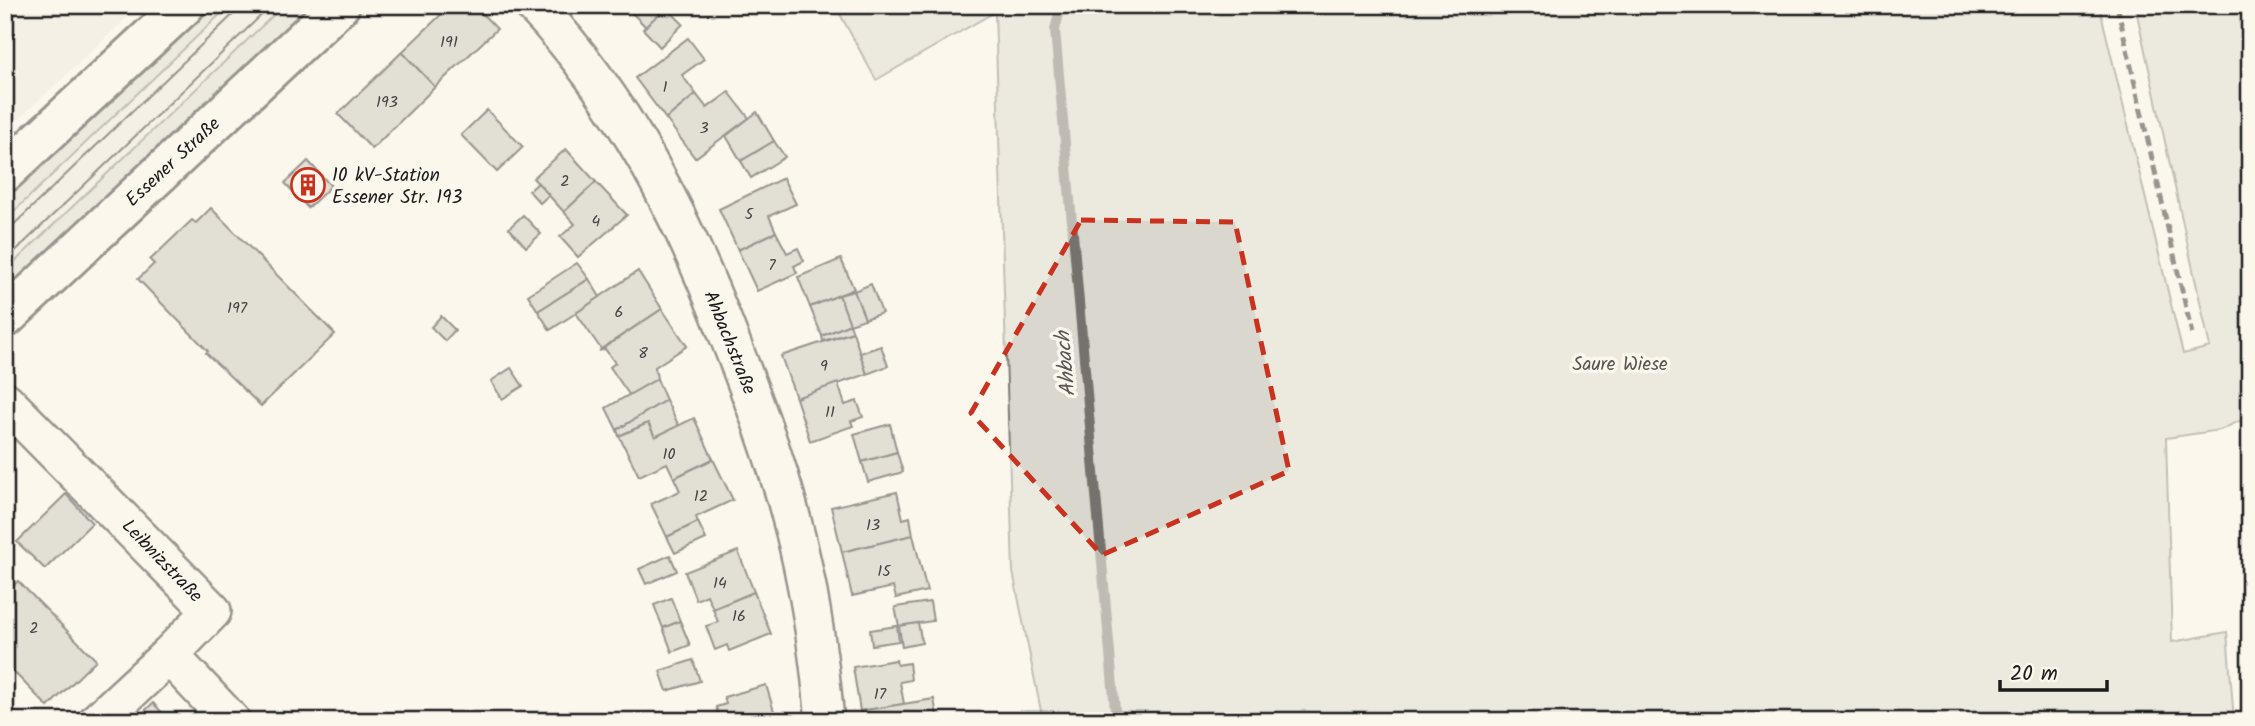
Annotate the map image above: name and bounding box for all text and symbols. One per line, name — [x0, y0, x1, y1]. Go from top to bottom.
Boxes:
house number: 191 — [440, 30, 458, 55]
house number: 1 — [662, 75, 668, 100]
house number: 193 — [376, 90, 398, 115]
street label: Essener Straße — [119, 110, 228, 215]
house number: 3 — [699, 116, 709, 141]
place label: 10 kV-Station Essener Str. 193 — [332, 161, 463, 213]
building icon: 10 kV-Station Essener Str. 193 — [289, 166, 327, 204]
house number: 2 — [560, 169, 570, 194]
house number: 5 — [745, 202, 755, 227]
house number: 4 — [592, 209, 601, 234]
house number: 7 — [768, 253, 776, 278]
street label: Ahbachstraße — [695, 286, 764, 400]
house number: 197 — [227, 296, 248, 321]
house number: 6 — [615, 300, 623, 325]
water label: Ahbach — [1047, 328, 1086, 398]
house number: 8 — [638, 341, 648, 366]
park label: Saure Wiese — [1572, 350, 1668, 380]
house number: 9 — [820, 354, 828, 379]
house number: 11 — [825, 400, 835, 425]
house number: 10 — [662, 442, 676, 467]
house number: 12 — [694, 484, 708, 509]
street label: Leibnizstraße — [114, 513, 210, 611]
house number: 13 — [866, 513, 880, 538]
house number: 15 — [877, 559, 892, 584]
house number: 14 — [713, 571, 727, 596]
house number: 16 — [732, 604, 746, 629]
house number: 2 — [29, 616, 39, 641]
scale bar — [2000, 649, 2106, 693]
text: 20 m — [2010, 658, 2058, 691]
house number: 17 — [874, 682, 887, 707]

